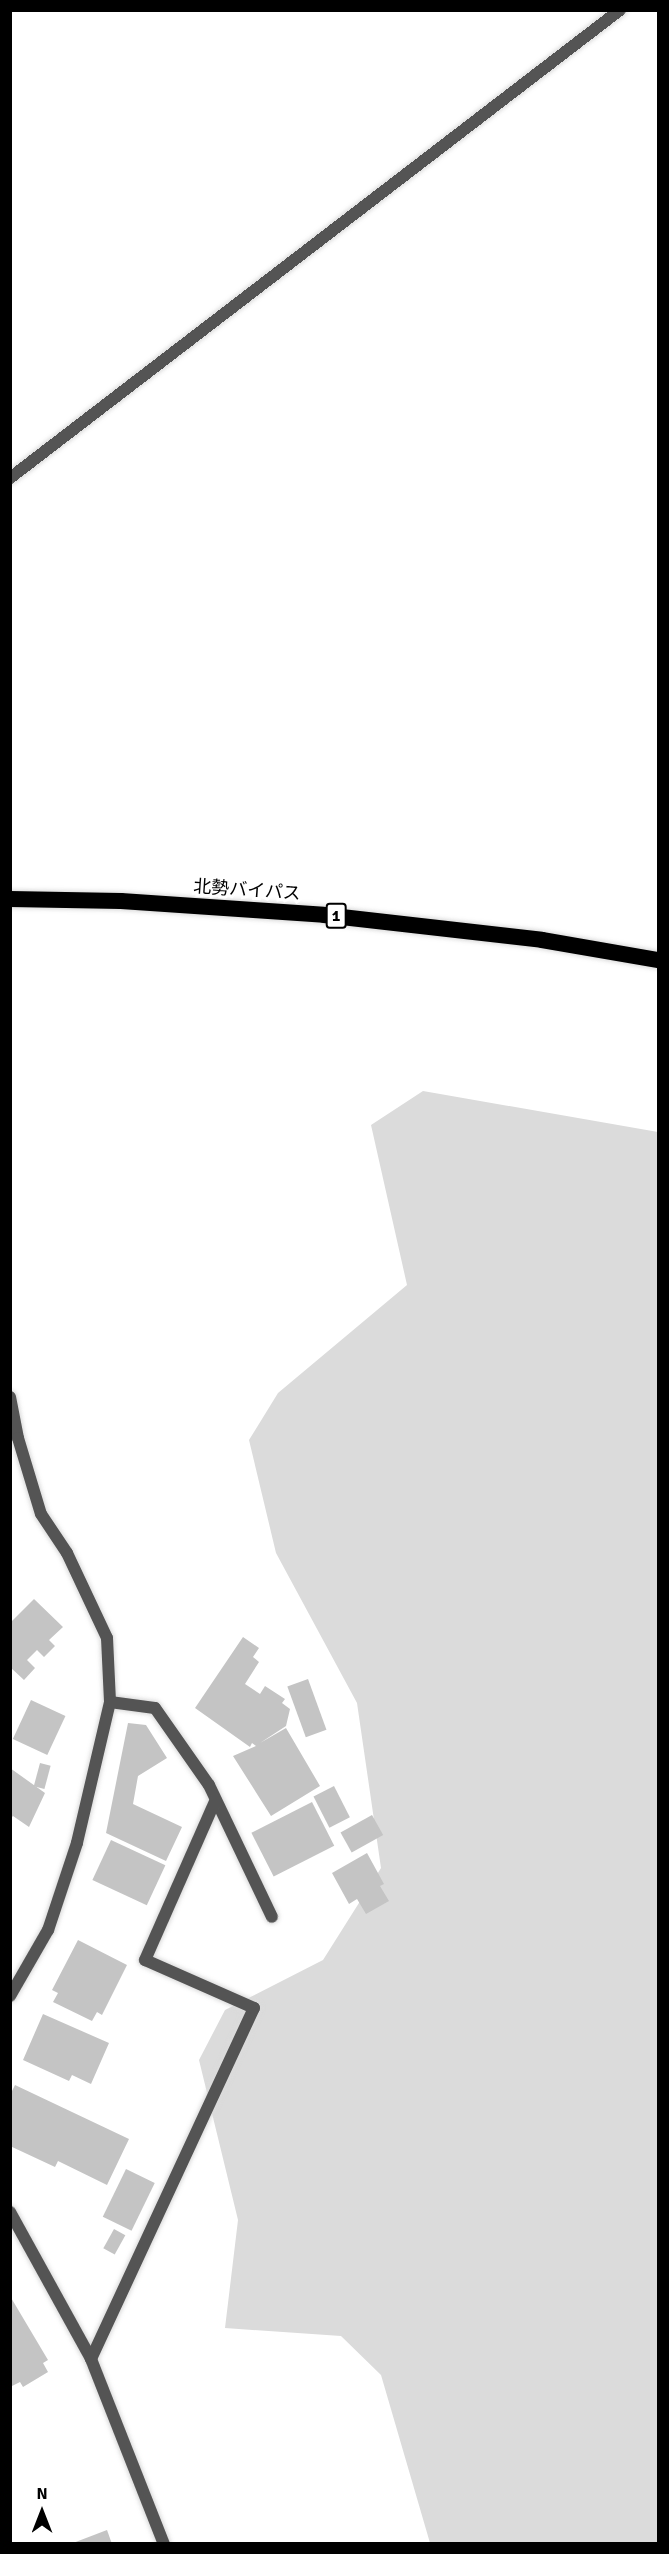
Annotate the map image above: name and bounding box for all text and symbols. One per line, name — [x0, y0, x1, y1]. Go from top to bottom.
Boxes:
street label: 北勢バイパス — [192, 875, 302, 905]
road number: 1 — [326, 903, 346, 929]
north arrow — [12, 2482, 72, 2542]
text: N — [36, 2484, 48, 2504]

